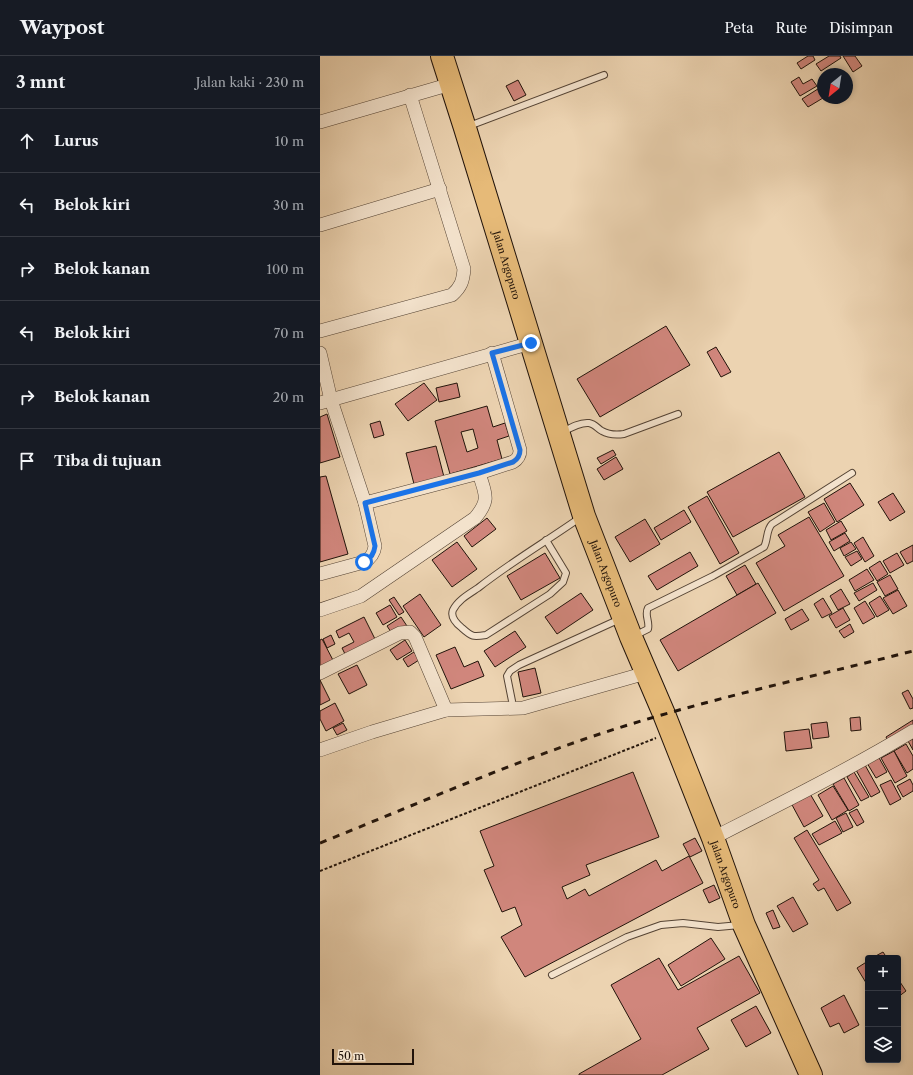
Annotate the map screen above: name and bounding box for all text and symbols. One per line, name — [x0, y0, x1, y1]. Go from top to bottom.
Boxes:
text: Waypost — [20, 16, 104, 39]
text: Peta — [724, 19, 754, 37]
text: Rute — [776, 19, 807, 37]
text: Disimpan — [829, 19, 893, 37]
north arrow — [817, 68, 853, 104]
text: 3 mnt — [16, 72, 65, 92]
text: Jalan kaki · 230 m — [196, 74, 304, 90]
icon: ahead — [16, 130, 38, 152]
text: Lurus — [54, 131, 99, 150]
text: 10 m — [275, 133, 304, 149]
icon: left — [16, 194, 38, 216]
text: Belok kiri — [54, 195, 130, 214]
text: 30 m — [273, 197, 304, 213]
street label: Jalan Argopuro — [490, 227, 524, 301]
icon: right — [16, 258, 38, 280]
text: Belok kanan — [54, 259, 150, 278]
text: 100 m — [266, 261, 304, 277]
icon: left — [16, 322, 38, 344]
text: Belok kiri — [54, 323, 130, 342]
text: 70 m — [274, 325, 304, 341]
route end — [522, 334, 540, 352]
icon: right — [16, 386, 38, 408]
text: Belok kanan — [54, 387, 150, 406]
text: 20 m — [273, 389, 304, 405]
icon: arrive — [16, 450, 38, 472]
text: Tiba di tujuan — [54, 451, 162, 470]
street label: Jalan Argopuro — [587, 536, 625, 609]
route start — [355, 553, 373, 571]
street label: Jalan Argopuro — [707, 837, 744, 910]
map controls — [865, 955, 901, 1063]
button: + — [865, 955, 901, 991]
button: − — [865, 991, 901, 1027]
button: layers — [865, 1027, 901, 1063]
scale bar — [332, 1047, 414, 1066]
text: 50 m — [338, 1049, 364, 1063]

